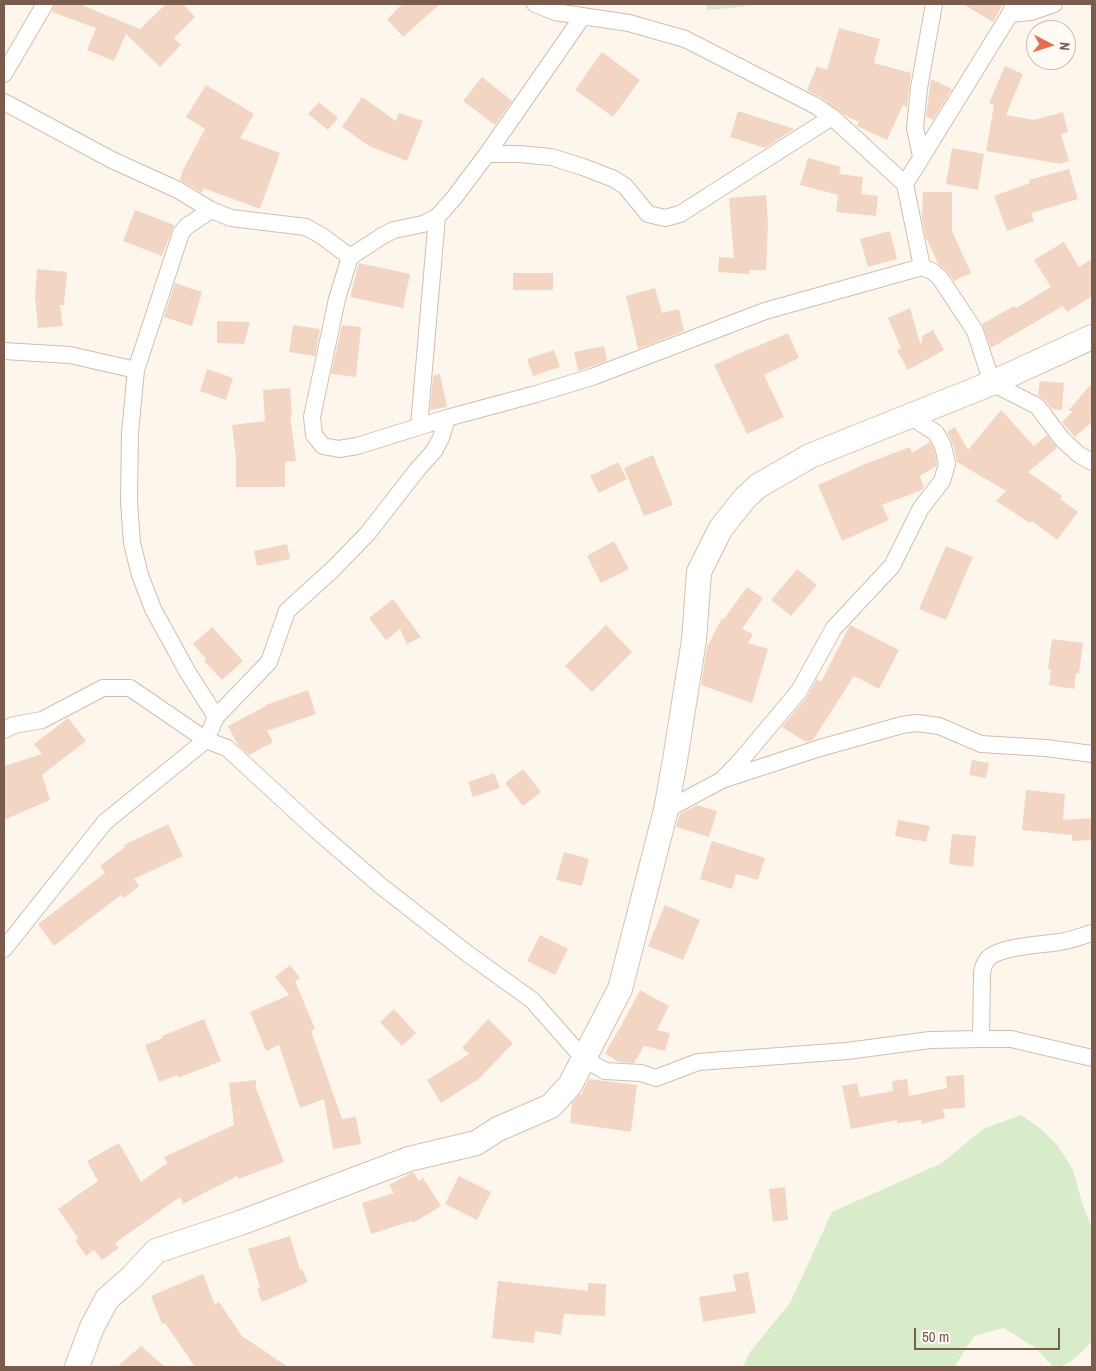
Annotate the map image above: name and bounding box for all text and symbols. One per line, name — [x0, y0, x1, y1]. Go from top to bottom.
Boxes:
north arrow — [1026, 20, 1076, 70]
text: N — [1056, 41, 1074, 51]
scale bar — [916, 1318, 1062, 1350]
text: 50 m — [922, 1326, 949, 1347]

